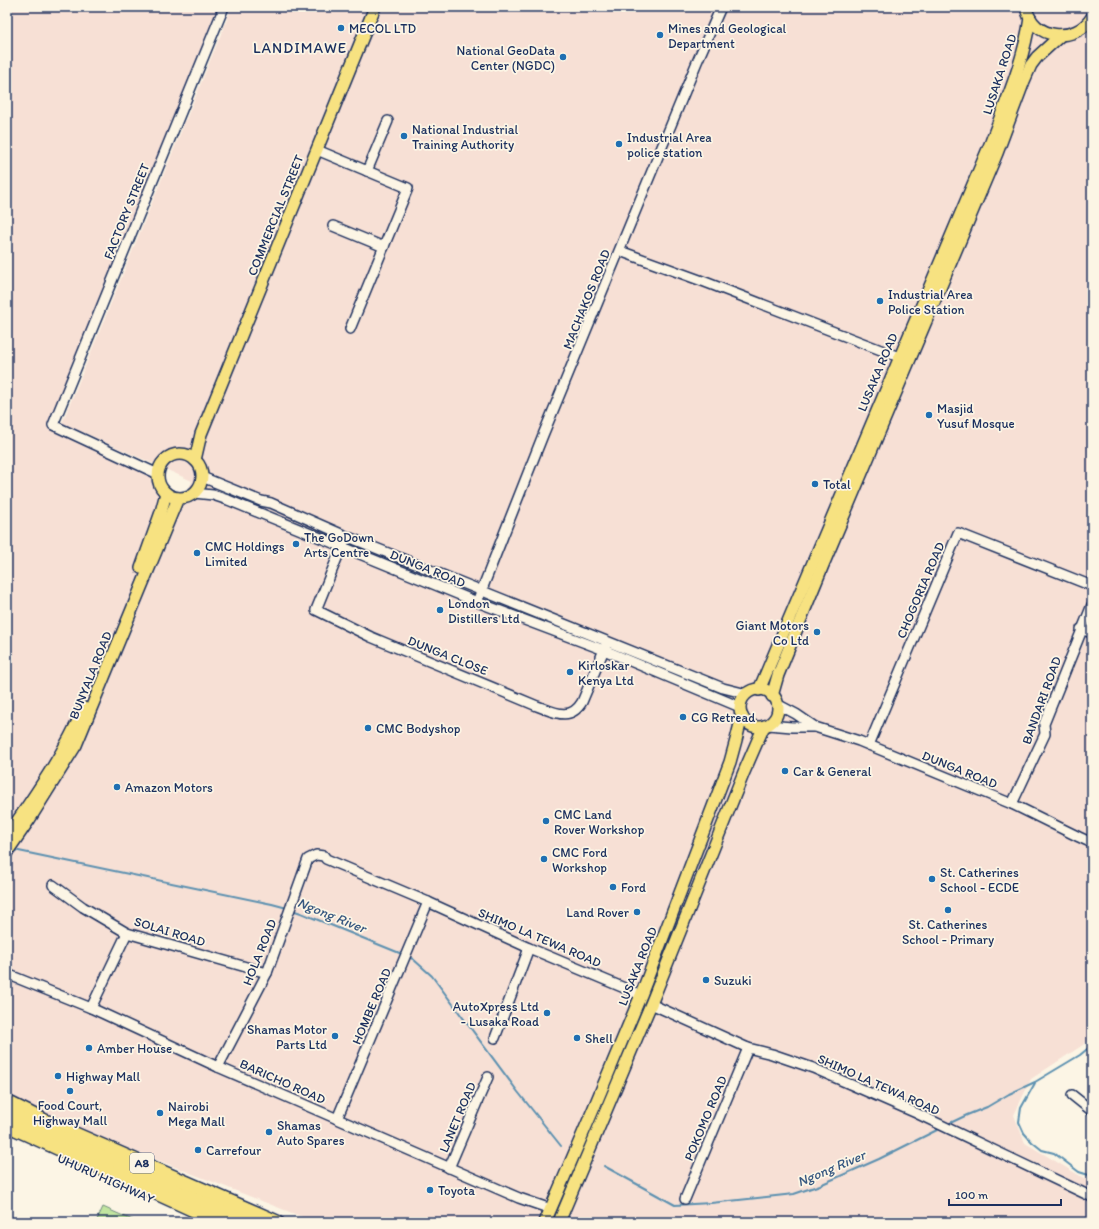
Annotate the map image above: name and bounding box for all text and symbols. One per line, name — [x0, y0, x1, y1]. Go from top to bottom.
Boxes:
place label: MECOL LTD — [349, 21, 416, 36]
place label: Mines and Geological Department — [668, 21, 787, 51]
marker: MECOL LTD — [336, 23, 346, 33]
marker: Mines and Geological Department — [655, 30, 665, 40]
street label: LUSAKA ROAD — [979, 32, 1020, 116]
district label: LANDIMAWE — [253, 39, 347, 57]
place label: National GeoData Center (NGDC) — [456, 43, 556, 73]
marker: National GeoData Center (NGDC) — [558, 52, 568, 62]
place label: National Industrial Training Authority — [412, 122, 519, 152]
place label: Industrial Area police station — [627, 130, 712, 160]
marker: National Industrial Training Authority — [399, 131, 409, 141]
marker: Industrial Area police station — [614, 139, 624, 149]
street label: COMMERCIAL STREET — [244, 152, 307, 278]
street label: FACTORY STREET — [100, 160, 153, 261]
street label: MACHAKOS ROAD — [560, 247, 614, 351]
place label: Industrial Area Police Station — [888, 287, 973, 317]
marker: Industrial Area Police Station — [875, 296, 885, 306]
street label: LUSAKA ROAD — [854, 331, 901, 414]
place label: Masjid Yusuf Mosque — [937, 401, 1015, 431]
marker: Masjid Yusuf Mosque — [924, 410, 934, 420]
place label: Total — [823, 477, 851, 492]
marker: Total — [810, 479, 820, 489]
place label: The GoDown Arts Centre — [304, 530, 374, 560]
place label: CMC Holdings Limited — [205, 539, 285, 569]
marker: The GoDown Arts Centre — [291, 539, 301, 549]
street label: CHOGORIA ROAD — [893, 539, 948, 641]
street label: DUNGA ROAD — [388, 547, 468, 590]
marker: CMC Holdings Limited — [192, 548, 202, 558]
place label: London Distillers Ltd — [448, 596, 520, 626]
marker: London Distillers Ltd — [435, 605, 445, 615]
place label: Giant Motors Co Ltd — [736, 618, 809, 648]
marker: Giant Motors Co Ltd — [812, 627, 822, 637]
street label: BUNYALA ROAD — [66, 629, 115, 721]
street label: DUNGA CLOSE — [406, 633, 490, 678]
street label: BANDARI ROAD — [1019, 654, 1064, 746]
place label: Kirloskar Kenya Ltd — [578, 658, 634, 688]
marker: Kirloskar Kenya Ltd — [565, 667, 575, 677]
place label: CG Retread — [691, 710, 755, 725]
marker: CG Retread — [678, 712, 688, 722]
place label: CMC Bodyshop — [376, 721, 460, 736]
marker: CMC Bodyshop — [363, 723, 373, 733]
street label: DUNGA ROAD — [920, 748, 1000, 791]
place label: Car & General — [793, 764, 872, 779]
marker: Car & General — [780, 766, 790, 776]
place label: Amazon Motors — [125, 780, 213, 795]
marker: Amazon Motors — [112, 782, 122, 792]
place label: CMC Land Rover Workshop — [554, 807, 644, 837]
marker: CMC Land Rover Workshop — [541, 816, 551, 826]
place label: CMC Ford Workshop — [552, 845, 607, 875]
marker: CMC Ford Workshop — [539, 854, 549, 864]
place label: St. Catherines School - ECDE — [940, 865, 1019, 895]
marker: St. Catherines School - ECDE — [927, 874, 937, 884]
place label: Ford — [621, 880, 646, 895]
marker: Ford — [608, 882, 618, 892]
water label: Ngong River — [295, 894, 370, 938]
street label: SHIMO LA TEWA ROAD — [476, 905, 604, 970]
place label: Land Rover — [566, 905, 630, 920]
marker: St. Catherines School - Primary — [943, 905, 953, 915]
marker: Land Rover — [632, 907, 642, 917]
street label: SOLAI ROAD — [132, 914, 208, 950]
street label: HOLA ROAD — [239, 916, 280, 988]
place label: St. Catherines School - Primary — [902, 917, 994, 947]
street label: LUSAKA ROAD — [615, 925, 660, 1008]
street label: HOMBE ROAD — [349, 966, 394, 1047]
place label: Suzuki — [714, 973, 752, 988]
marker: Suzuki — [701, 975, 711, 985]
place label: AutoXpress Ltd - Lusaka Road — [453, 999, 539, 1029]
marker: AutoXpress Ltd - Lusaka Road — [542, 1008, 552, 1018]
place label: Shamas Motor Parts Ltd — [247, 1022, 327, 1052]
marker: Shamas Motor Parts Ltd — [330, 1031, 340, 1041]
place label: Shell — [585, 1031, 613, 1046]
marker: Shell — [572, 1033, 582, 1043]
place label: Amber House — [97, 1041, 172, 1056]
marker: Amber House — [84, 1043, 94, 1053]
street label: SHIMO LA TEWA ROAD — [815, 1051, 942, 1118]
street label: BARICHO ROAD — [238, 1056, 328, 1107]
place label: Highway Mall — [66, 1069, 141, 1084]
marker: Highway Mall — [53, 1071, 63, 1081]
street label: POKOMO ROAD — [681, 1074, 730, 1163]
street label: LANET ROAD — [436, 1080, 479, 1155]
marker: Food Court, Highway Mall — [65, 1086, 75, 1096]
place label: Food Court, Highway Mall — [33, 1098, 107, 1128]
place label: Nairobi Mega Mall — [168, 1099, 225, 1129]
marker: Nairobi Mega Mall — [155, 1108, 165, 1118]
place label: Shamas Auto Spares — [277, 1118, 345, 1148]
marker: Shamas Auto Spares — [264, 1127, 274, 1137]
place label: Carrefour — [206, 1143, 262, 1158]
marker: Carrefour — [193, 1145, 203, 1155]
water label: Ngong River — [795, 1146, 869, 1190]
street label: UHURU HIGHWAY — [55, 1150, 157, 1207]
road number: A8 — [130, 1153, 154, 1173]
scale bar — [949, 1181, 1061, 1207]
place label: Toyota — [438, 1183, 475, 1198]
marker: Toyota — [425, 1185, 435, 1195]
text: 100 m — [955, 1188, 988, 1202]

